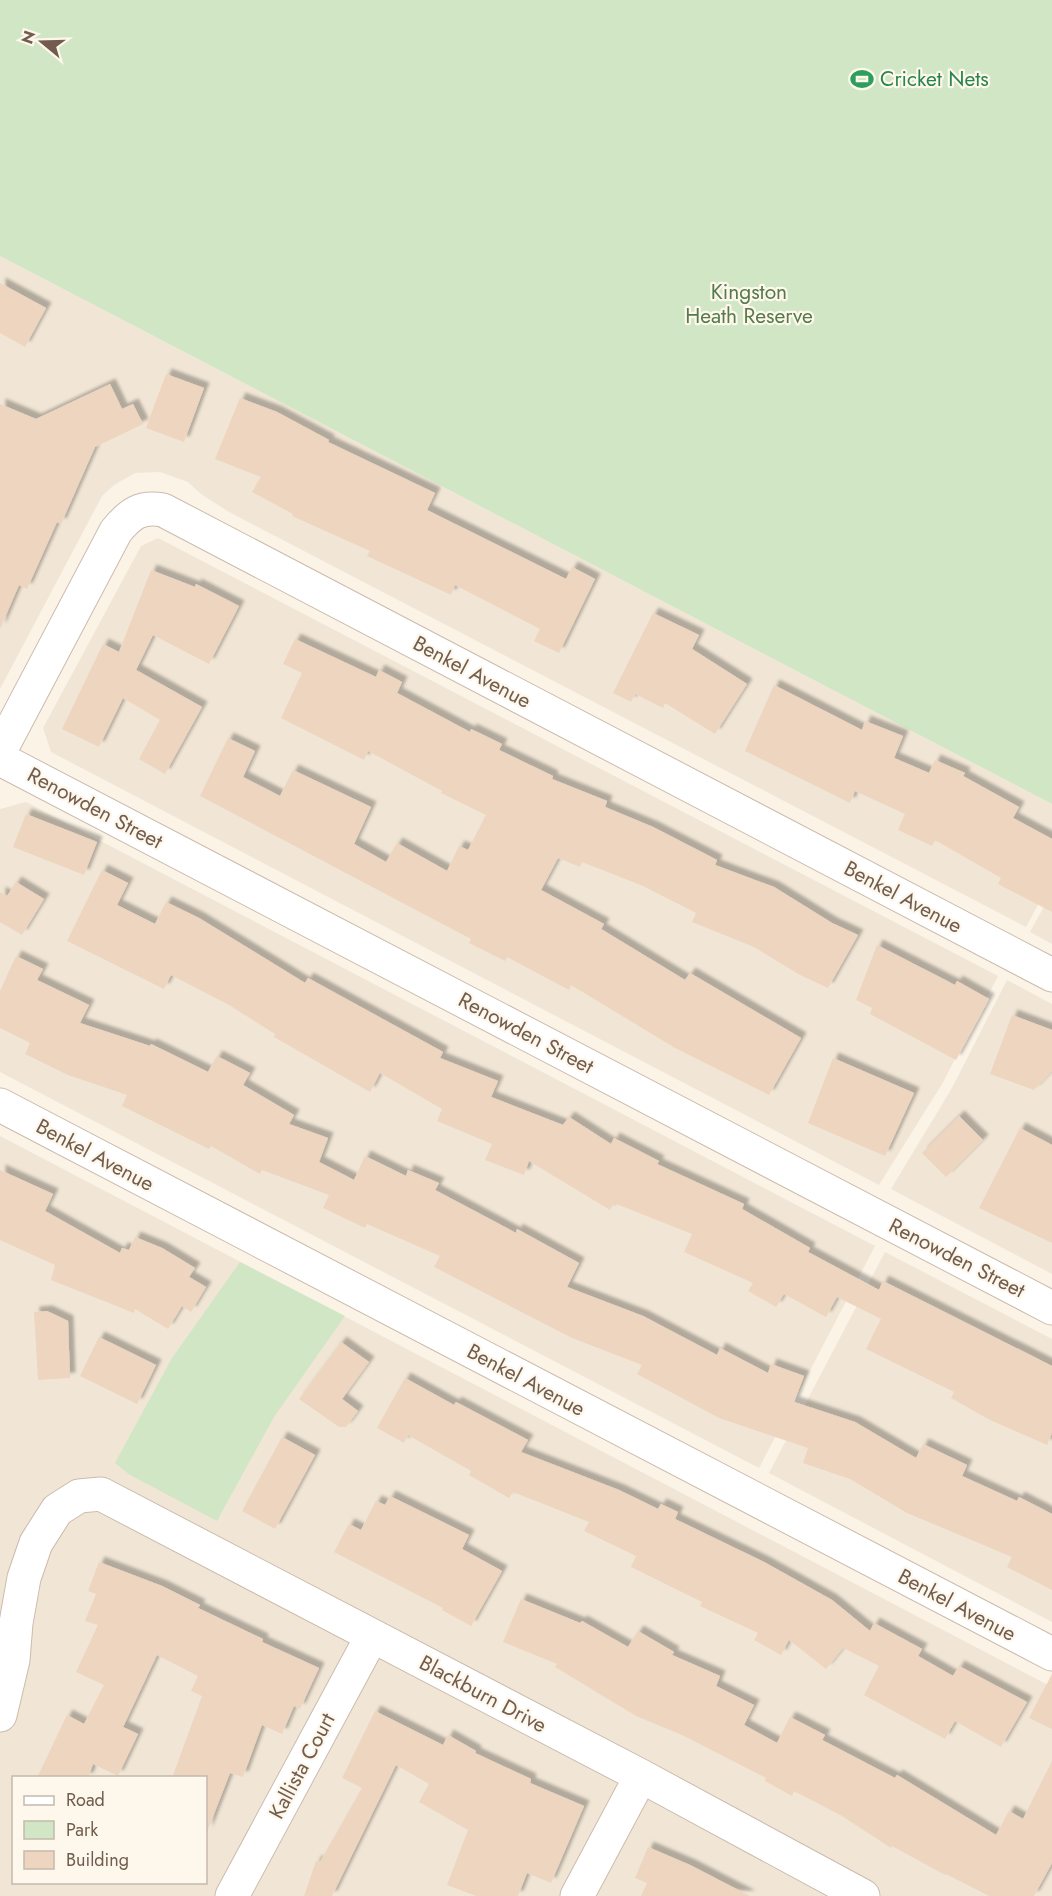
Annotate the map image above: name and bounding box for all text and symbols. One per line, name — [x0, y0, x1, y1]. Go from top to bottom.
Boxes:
north arrow — [12, 12, 72, 72]
text: N — [15, 28, 41, 47]
place label: Cricket Nets — [880, 64, 989, 94]
sports icon: Cricket Nets — [849, 66, 875, 92]
park label: Kingston Heath Reserve — [685, 277, 813, 331]
street label: Benkel Avenue — [408, 628, 537, 716]
street label: Renowden Street — [22, 760, 168, 856]
street label: Benkel Avenue — [839, 853, 968, 941]
street label: Renowden Street — [453, 985, 599, 1081]
street label: Benkel Avenue — [31, 1111, 160, 1199]
street label: Renowden Street — [884, 1211, 1030, 1305]
street label: Benkel Avenue — [462, 1336, 591, 1424]
street label: Benkel Avenue — [893, 1561, 1022, 1649]
street label: Blackburn Drive — [414, 1648, 552, 1740]
street label: Kallista Court — [262, 1708, 342, 1824]
legend — [12, 1776, 207, 1884]
text: Road — [66, 1787, 105, 1813]
text: Park — [66, 1817, 98, 1843]
text: Building — [66, 1847, 129, 1873]

